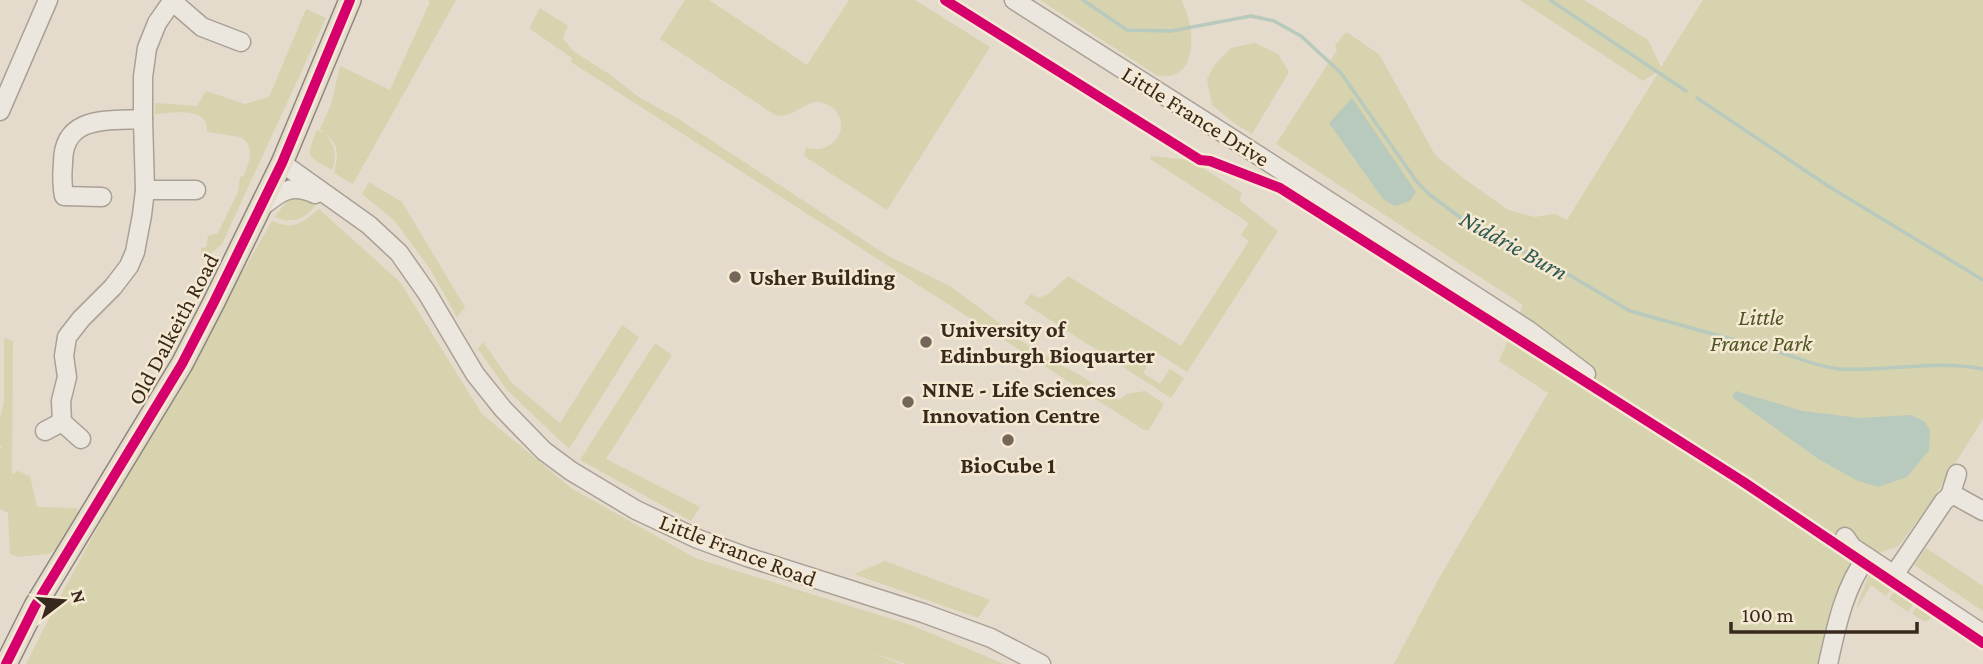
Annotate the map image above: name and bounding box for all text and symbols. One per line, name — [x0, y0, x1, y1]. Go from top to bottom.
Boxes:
street label: Little France Drive — [1117, 60, 1275, 172]
water label: Niddrie Burn — [1455, 204, 1573, 286]
street label: Old Dalkeith Road — [122, 249, 224, 409]
place label: Usher Building — [749, 264, 895, 290]
marker: Usher Building — [727, 269, 743, 285]
park label: Little France Park — [1710, 304, 1813, 356]
place label: University of Edinburgh Bioquarter — [940, 316, 1155, 368]
marker: University of Edinburgh Bioquarter — [918, 334, 934, 350]
place label: NINE - Life Sciences Innovation Centre — [922, 376, 1116, 428]
marker: NINE - Life Sciences Innovation Centre — [900, 394, 916, 410]
marker: BioCube 1 — [1000, 432, 1016, 448]
place label: BioCube 1 — [960, 452, 1056, 478]
street label: Little France Road — [656, 508, 820, 592]
north arrow — [28, 566, 98, 636]
text: N — [67, 587, 91, 606]
scale bar — [1731, 590, 1916, 634]
text: 100 m — [1742, 603, 1794, 627]

